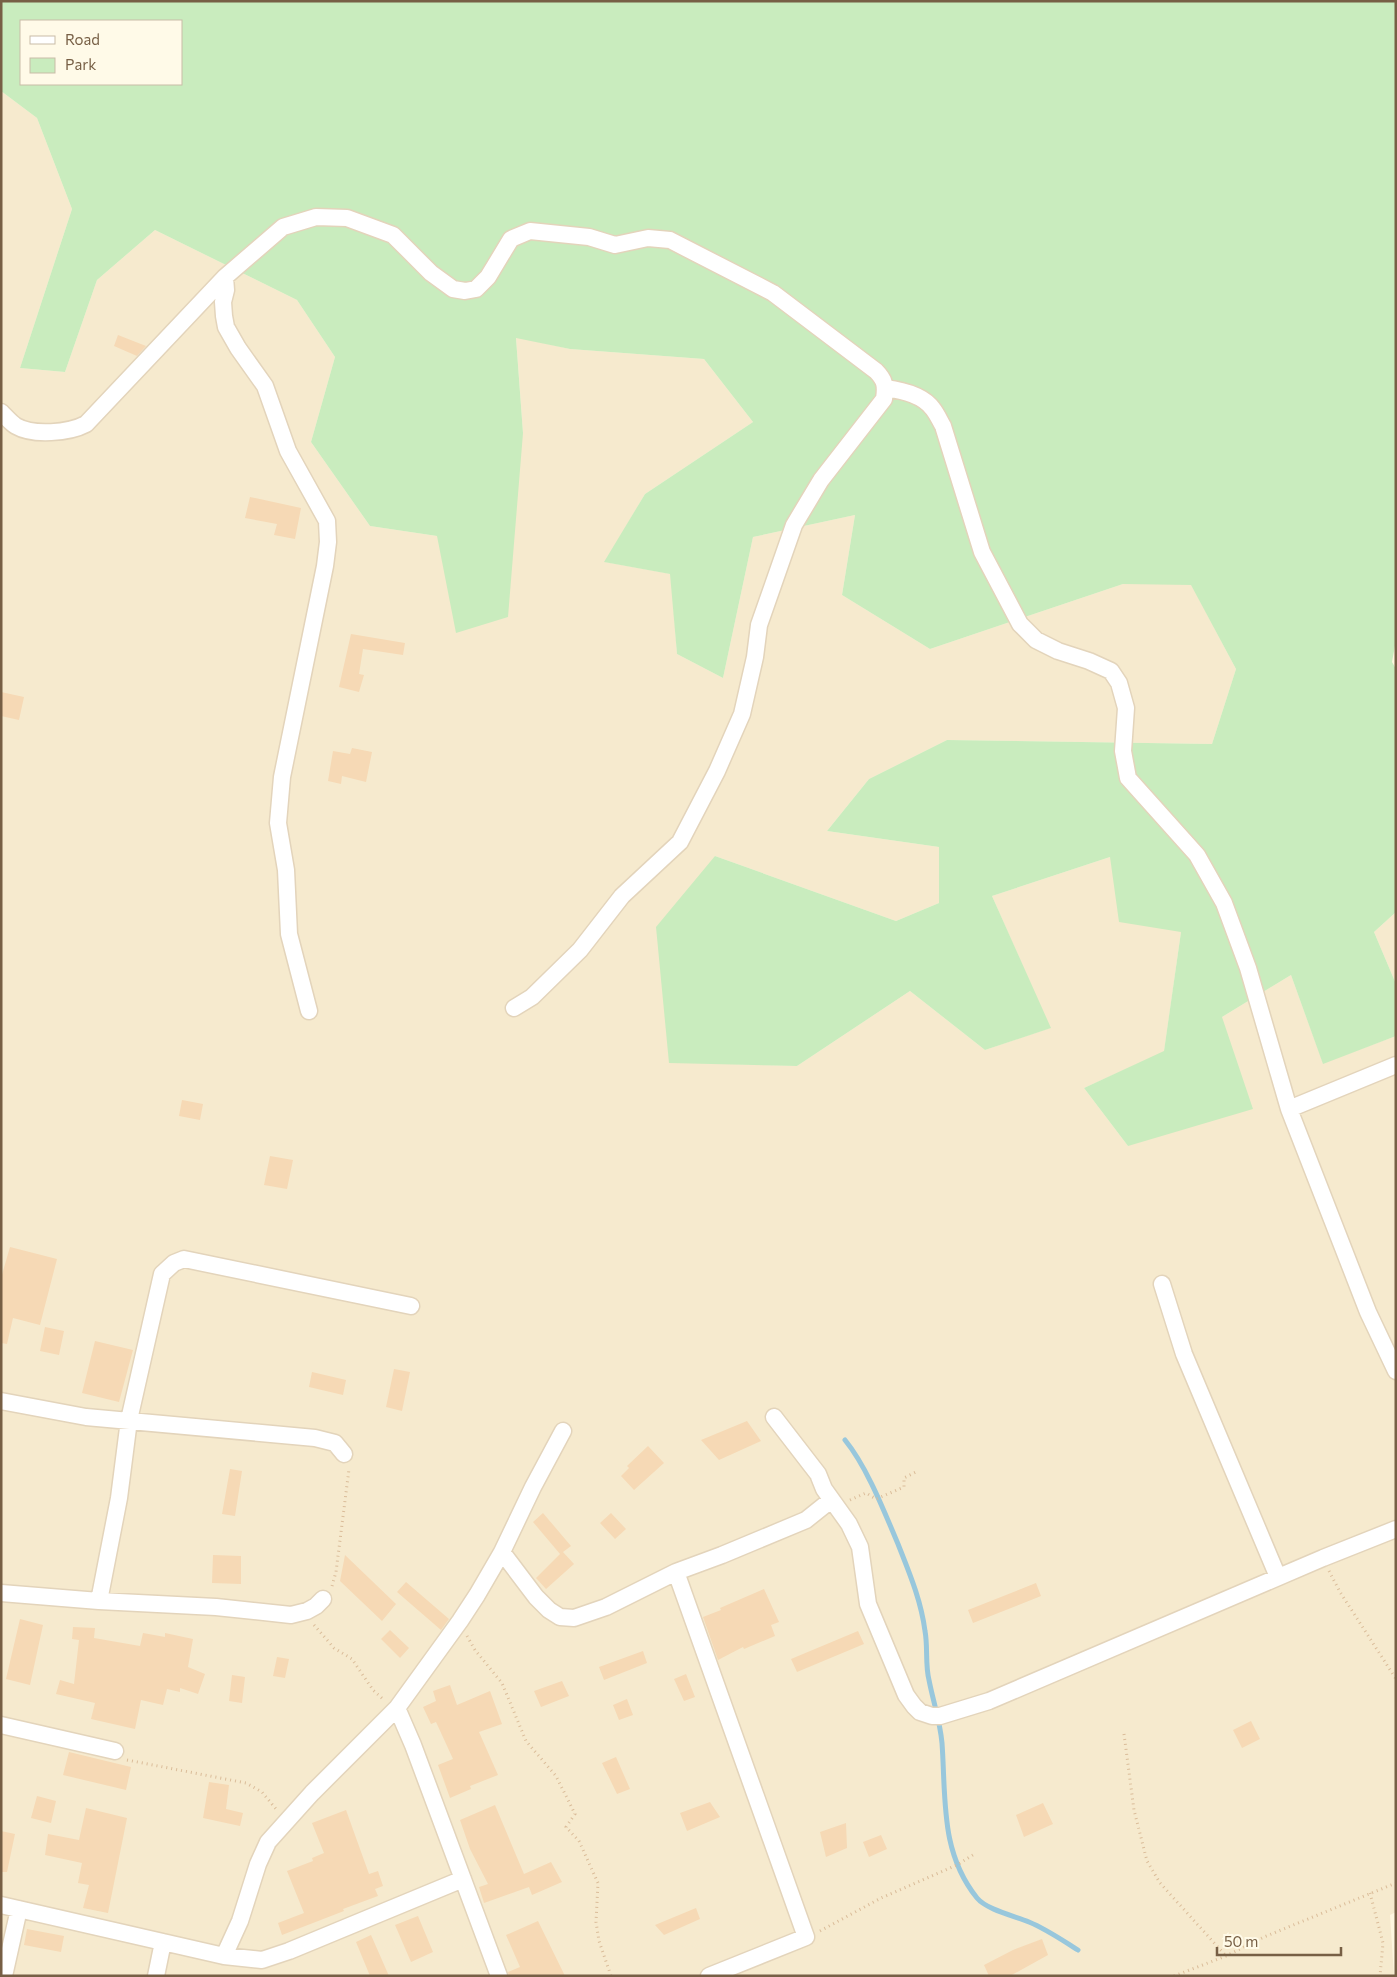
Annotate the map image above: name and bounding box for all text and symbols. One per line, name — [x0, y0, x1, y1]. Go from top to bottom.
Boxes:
legend — [20, 20, 182, 85]
text: Road — [65, 30, 100, 48]
text: Park — [65, 55, 96, 73]
scale bar — [1217, 1924, 1341, 1956]
text: 50 m — [1224, 1932, 1258, 1950]

